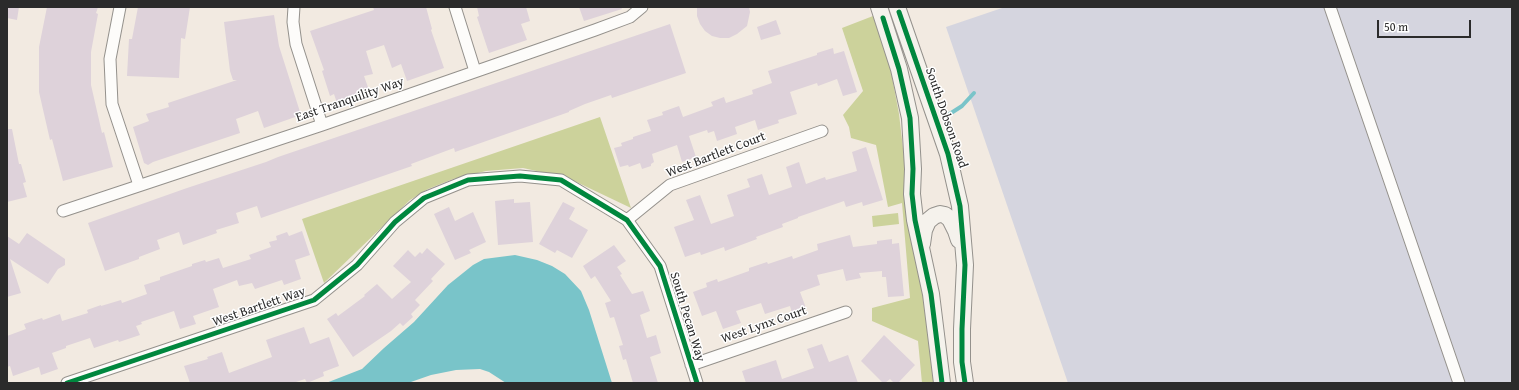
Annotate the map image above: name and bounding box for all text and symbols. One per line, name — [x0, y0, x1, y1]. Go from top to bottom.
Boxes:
scale bar — [1379, 12, 1473, 38]
text: 50 m — [1384, 18, 1408, 35]
street label: South Dobson Road — [922, 66, 970, 170]
street label: East Tranquility Way — [294, 74, 406, 126]
street label: West Bartlett Court — [664, 129, 768, 181]
street label: South Pecan Way — [666, 270, 708, 364]
street label: West Bartlett Way — [210, 284, 308, 330]
street label: West Lynx Court — [719, 303, 809, 347]

